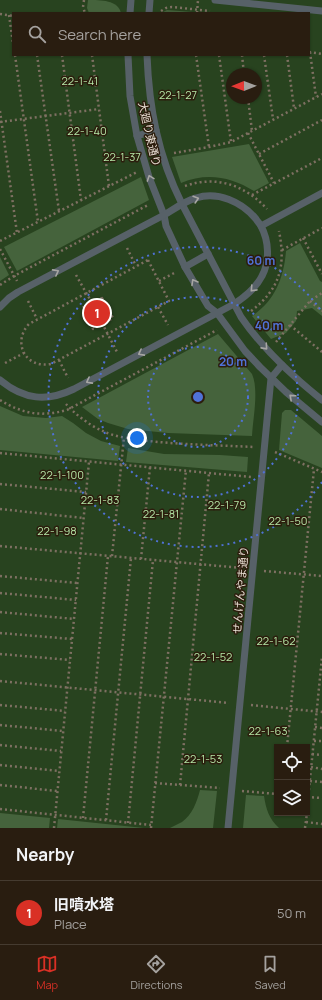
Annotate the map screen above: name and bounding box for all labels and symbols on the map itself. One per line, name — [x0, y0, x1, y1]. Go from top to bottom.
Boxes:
north arrow — [226, 68, 262, 104]
park label: 22-1-41 — [62, 73, 98, 88]
park label: 22-1-27 — [159, 87, 197, 102]
street label: 大廻り東通り — [135, 100, 165, 168]
park label: 22-1-40 — [67, 123, 107, 138]
park label: 22-1-37 — [103, 149, 141, 164]
one-way arrow — [146, 175, 155, 182]
one-way arrow — [193, 195, 200, 204]
text: 60 m — [247, 252, 275, 269]
one-way arrow — [52, 269, 60, 277]
one-way arrow — [191, 279, 198, 286]
one-way arrow — [250, 284, 257, 292]
pin: 1 — [84, 298, 110, 328]
text: 40 m — [255, 317, 283, 334]
one-way arrow — [260, 342, 268, 350]
one-way arrow — [137, 349, 145, 356]
text: 20 m — [219, 353, 247, 370]
one-way arrow — [85, 376, 93, 384]
centre of rings — [191, 390, 205, 404]
one-way arrow — [289, 395, 297, 402]
your location — [127, 428, 147, 448]
park label: 22-1-100 — [40, 467, 84, 482]
park label: 22-1-83 — [81, 492, 119, 507]
park label: 22-1-79 — [208, 497, 246, 512]
park label: 22-1-81 — [143, 506, 179, 521]
park label: 22-1-50 — [268, 513, 308, 528]
park label: 22-1-98 — [37, 523, 77, 538]
street label: せんげんやま通り — [229, 546, 251, 634]
park label: 22-1-62 — [256, 633, 296, 648]
park label: 22-1-52 — [194, 649, 232, 664]
park label: 22-1-63 — [249, 723, 287, 738]
park label: 22-1-53 — [184, 751, 222, 766]

